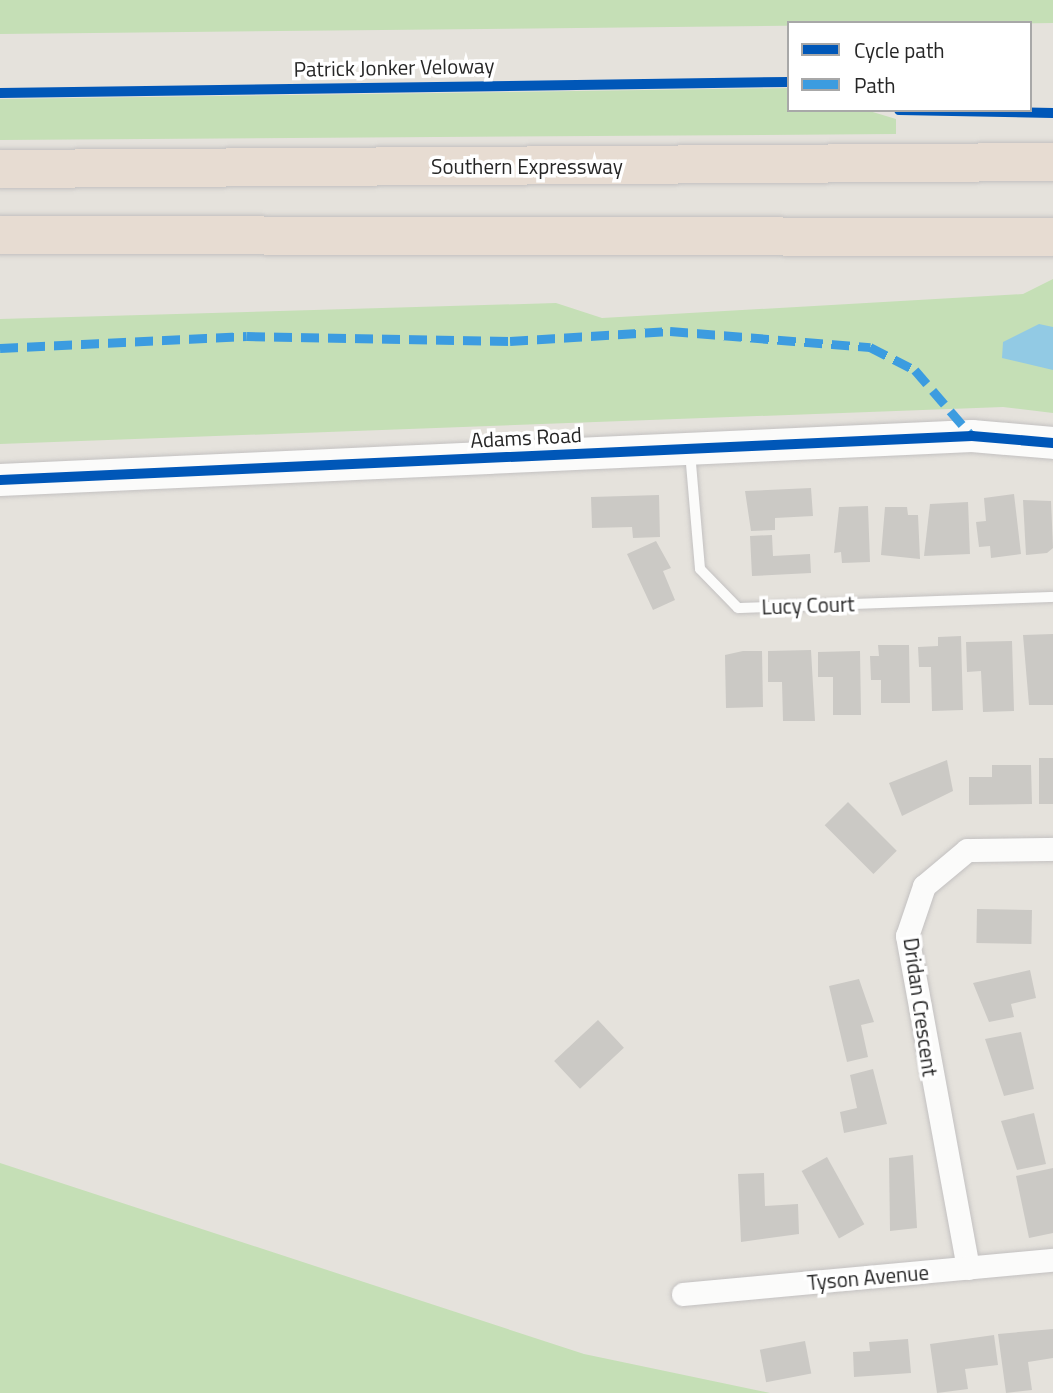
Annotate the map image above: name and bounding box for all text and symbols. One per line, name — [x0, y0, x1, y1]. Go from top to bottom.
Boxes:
legend — [787, 21, 1032, 112]
text: Cycle path — [854, 34, 945, 66]
street label: Patrick Jonker Veloway — [293, 53, 495, 81]
text: Path — [854, 69, 896, 101]
street label: Southern Expressway — [431, 153, 623, 179]
street label: Adams Road — [470, 422, 582, 452]
street label: Lucy Court — [761, 591, 855, 619]
street label: Dridan Crescent — [899, 936, 943, 1078]
street label: Tyson Avenue — [806, 1259, 930, 1295]

